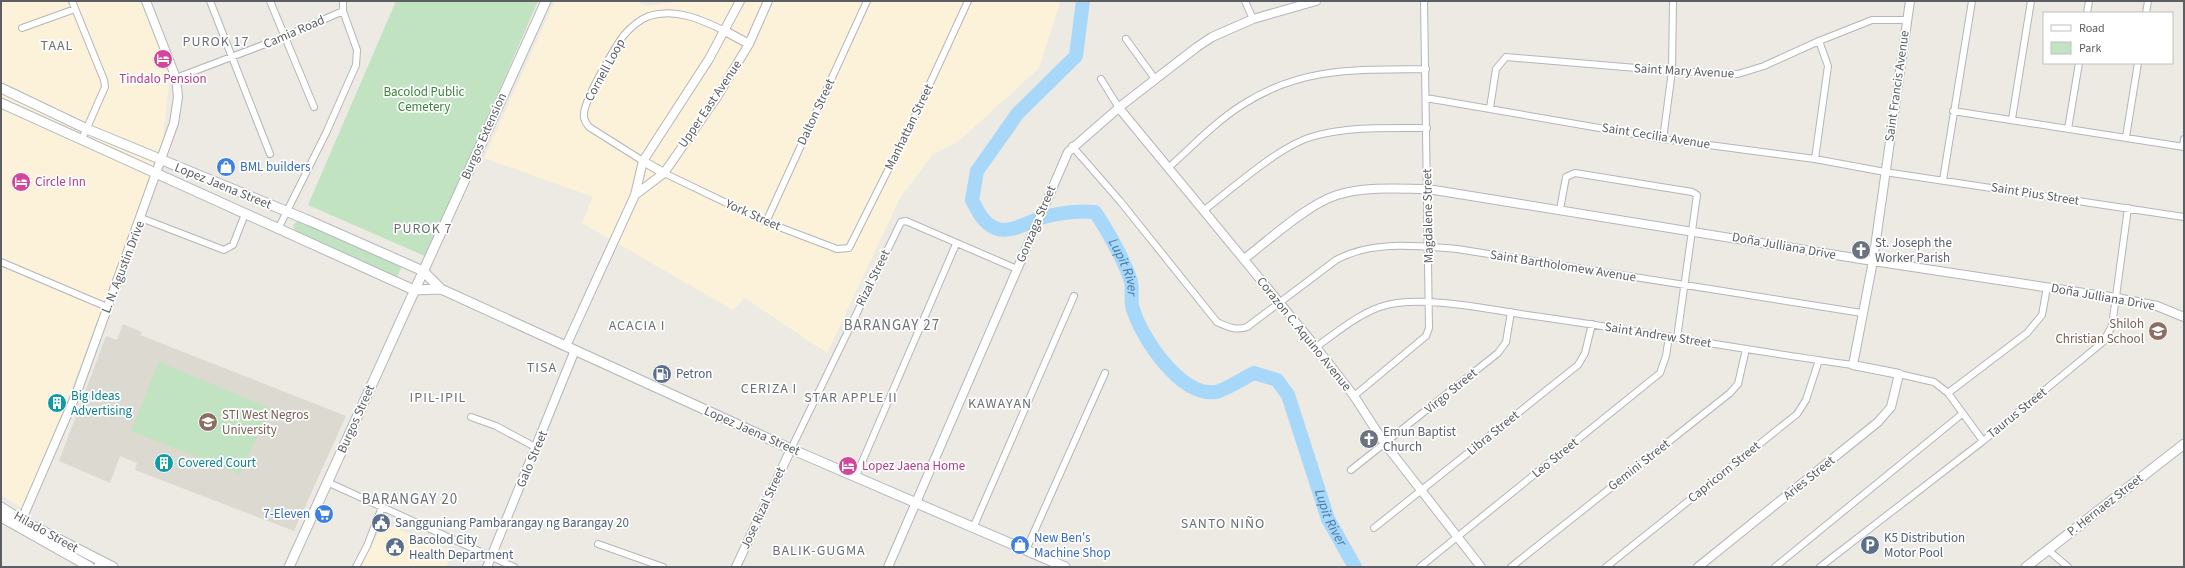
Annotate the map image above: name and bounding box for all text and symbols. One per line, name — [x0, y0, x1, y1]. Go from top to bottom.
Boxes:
street label: Camia Road — [261, 11, 327, 53]
legend — [2043, 12, 2173, 64]
text: Road — [2079, 20, 2105, 37]
street label: Saint Francis Avenue — [1880, 29, 1914, 143]
district label: PUROK 17 — [182, 32, 250, 52]
street label: Cornell Loop — [580, 35, 630, 105]
district label: TAAL — [41, 36, 73, 56]
text: Park — [2079, 40, 2101, 57]
hotel icon: Tindalo Pension — [152, 48, 174, 70]
street label: Upper East Avenue — [674, 57, 746, 151]
street label: Saint Mary Avenue — [1633, 59, 1735, 83]
place label: Tindalo Pension — [119, 70, 207, 88]
street label: Dalton Street — [793, 75, 840, 148]
street label: Manhattan Street — [880, 80, 938, 173]
park label: Bacolod Public Cemetery — [383, 83, 465, 116]
street label: Burgos Extension — [457, 90, 511, 182]
street label: Saint Cecilia Avenue — [1601, 119, 1711, 153]
shop icon: BML builders — [215, 156, 237, 178]
street label: Lopez Jaena Street — [172, 158, 275, 214]
place label: BML builders — [240, 158, 311, 176]
street label: Magdalene Street — [1418, 168, 1438, 263]
hotel icon: Circle Inn — [10, 171, 32, 193]
place label: Circle Inn — [35, 173, 86, 191]
street label: Saint Pius Street — [1990, 178, 2081, 210]
street label: Gonzaga Street — [1012, 182, 1061, 265]
street label: York Street — [722, 194, 784, 235]
street label: L. N. Agustin Drive — [97, 218, 149, 316]
district label: PUROK 7 — [393, 219, 453, 239]
street label: Doña Julliana Drive — [1731, 228, 1837, 264]
place label: St. Joseph the Worker Parish — [1875, 234, 1952, 267]
water label: Lupit River — [1103, 235, 1142, 298]
church icon: St. Joseph the Worker Parish — [1850, 239, 1872, 261]
street label: Rizal Street — [852, 246, 895, 309]
street label: Saint Bartholomew Avenue — [1489, 246, 1637, 286]
street label: Corazon C. Aquino Avenue — [1252, 273, 1356, 395]
street label: Doña Julliana Drive — [2050, 279, 2156, 315]
district label: BARANGAY 27 — [844, 315, 940, 336]
place label: Shiloh Christian School — [2055, 315, 2144, 348]
district label: ACACIA I — [609, 316, 665, 336]
street label: Saint Andrew Street — [1603, 318, 1713, 352]
school or university icon: Shiloh Christian School — [2147, 320, 2169, 342]
district label: TISA — [527, 358, 557, 378]
fuel station icon: Petron — [651, 363, 673, 385]
street label: Virgo Street — [1421, 364, 1482, 418]
place label: Petron — [676, 365, 712, 383]
district label: CERIZA I — [741, 379, 797, 399]
street label: Burgos Street — [333, 381, 379, 456]
street label: Taurus Street — [1983, 383, 2051, 443]
place label: Big Ideas Advertising — [71, 387, 133, 420]
district label: IPIL-IPIL — [410, 388, 466, 408]
district label: STAR APPLE II — [804, 388, 898, 408]
building icon: Big Ideas Advertising — [46, 392, 68, 414]
district label: KAWAYAN — [968, 394, 1032, 414]
street label: Lopez Jaena Street — [701, 402, 803, 460]
place label: STI West Negros University — [222, 406, 309, 439]
street label: Libra Street — [1463, 406, 1523, 460]
school or university icon: STI West Negros University — [197, 411, 219, 433]
place label: Emun Baptist Church — [1383, 423, 1456, 456]
street label: Galo Street — [512, 427, 552, 490]
church icon: Emun Baptist Church — [1358, 428, 1380, 450]
street label: Leo Street — [1528, 433, 1582, 482]
street label: Gemini Street — [1604, 435, 1674, 495]
street label: Capricorn Street — [1684, 437, 1764, 507]
street label: Aries Street — [1779, 451, 1839, 504]
building icon: Covered Court — [153, 452, 175, 474]
place label: Covered Court — [178, 454, 257, 472]
hotel icon: Lopez Jaena Home — [837, 455, 859, 477]
place label: Lopez Jaena Home — [862, 457, 965, 475]
street label: Jose Rizal Street — [736, 464, 790, 552]
street label: P. Hernaez Street — [2063, 469, 2147, 540]
water label: Lupit River — [1309, 487, 1352, 551]
district label: BARANGAY 20 — [362, 489, 458, 510]
supermarket icon: 7-Eleven — [313, 503, 335, 525]
place label: 7-Eleven — [263, 505, 310, 523]
street label: Hilado Street — [11, 507, 82, 557]
public building icon: Sangguniang Pambarangay ng Barangay 20 — [370, 512, 392, 534]
place label: Sangguniang Pambarangay ng Barangay 20 — [395, 514, 629, 532]
district label: SANTO NIÑO — [1181, 514, 1265, 534]
place label: New Ben's Machine Shop — [1034, 529, 1111, 562]
place label: K5 Distribution Motor Pool — [1884, 529, 1965, 562]
place label: Bacolod City Health Department — [409, 531, 514, 564]
shop icon: New Ben's Machine Shop — [1009, 534, 1031, 556]
parking icon: K5 Distribution Motor Pool — [1859, 534, 1881, 556]
public building icon: Bacolod City Health Department — [384, 536, 406, 558]
district label: BALIK-GUGMA — [772, 541, 866, 561]

